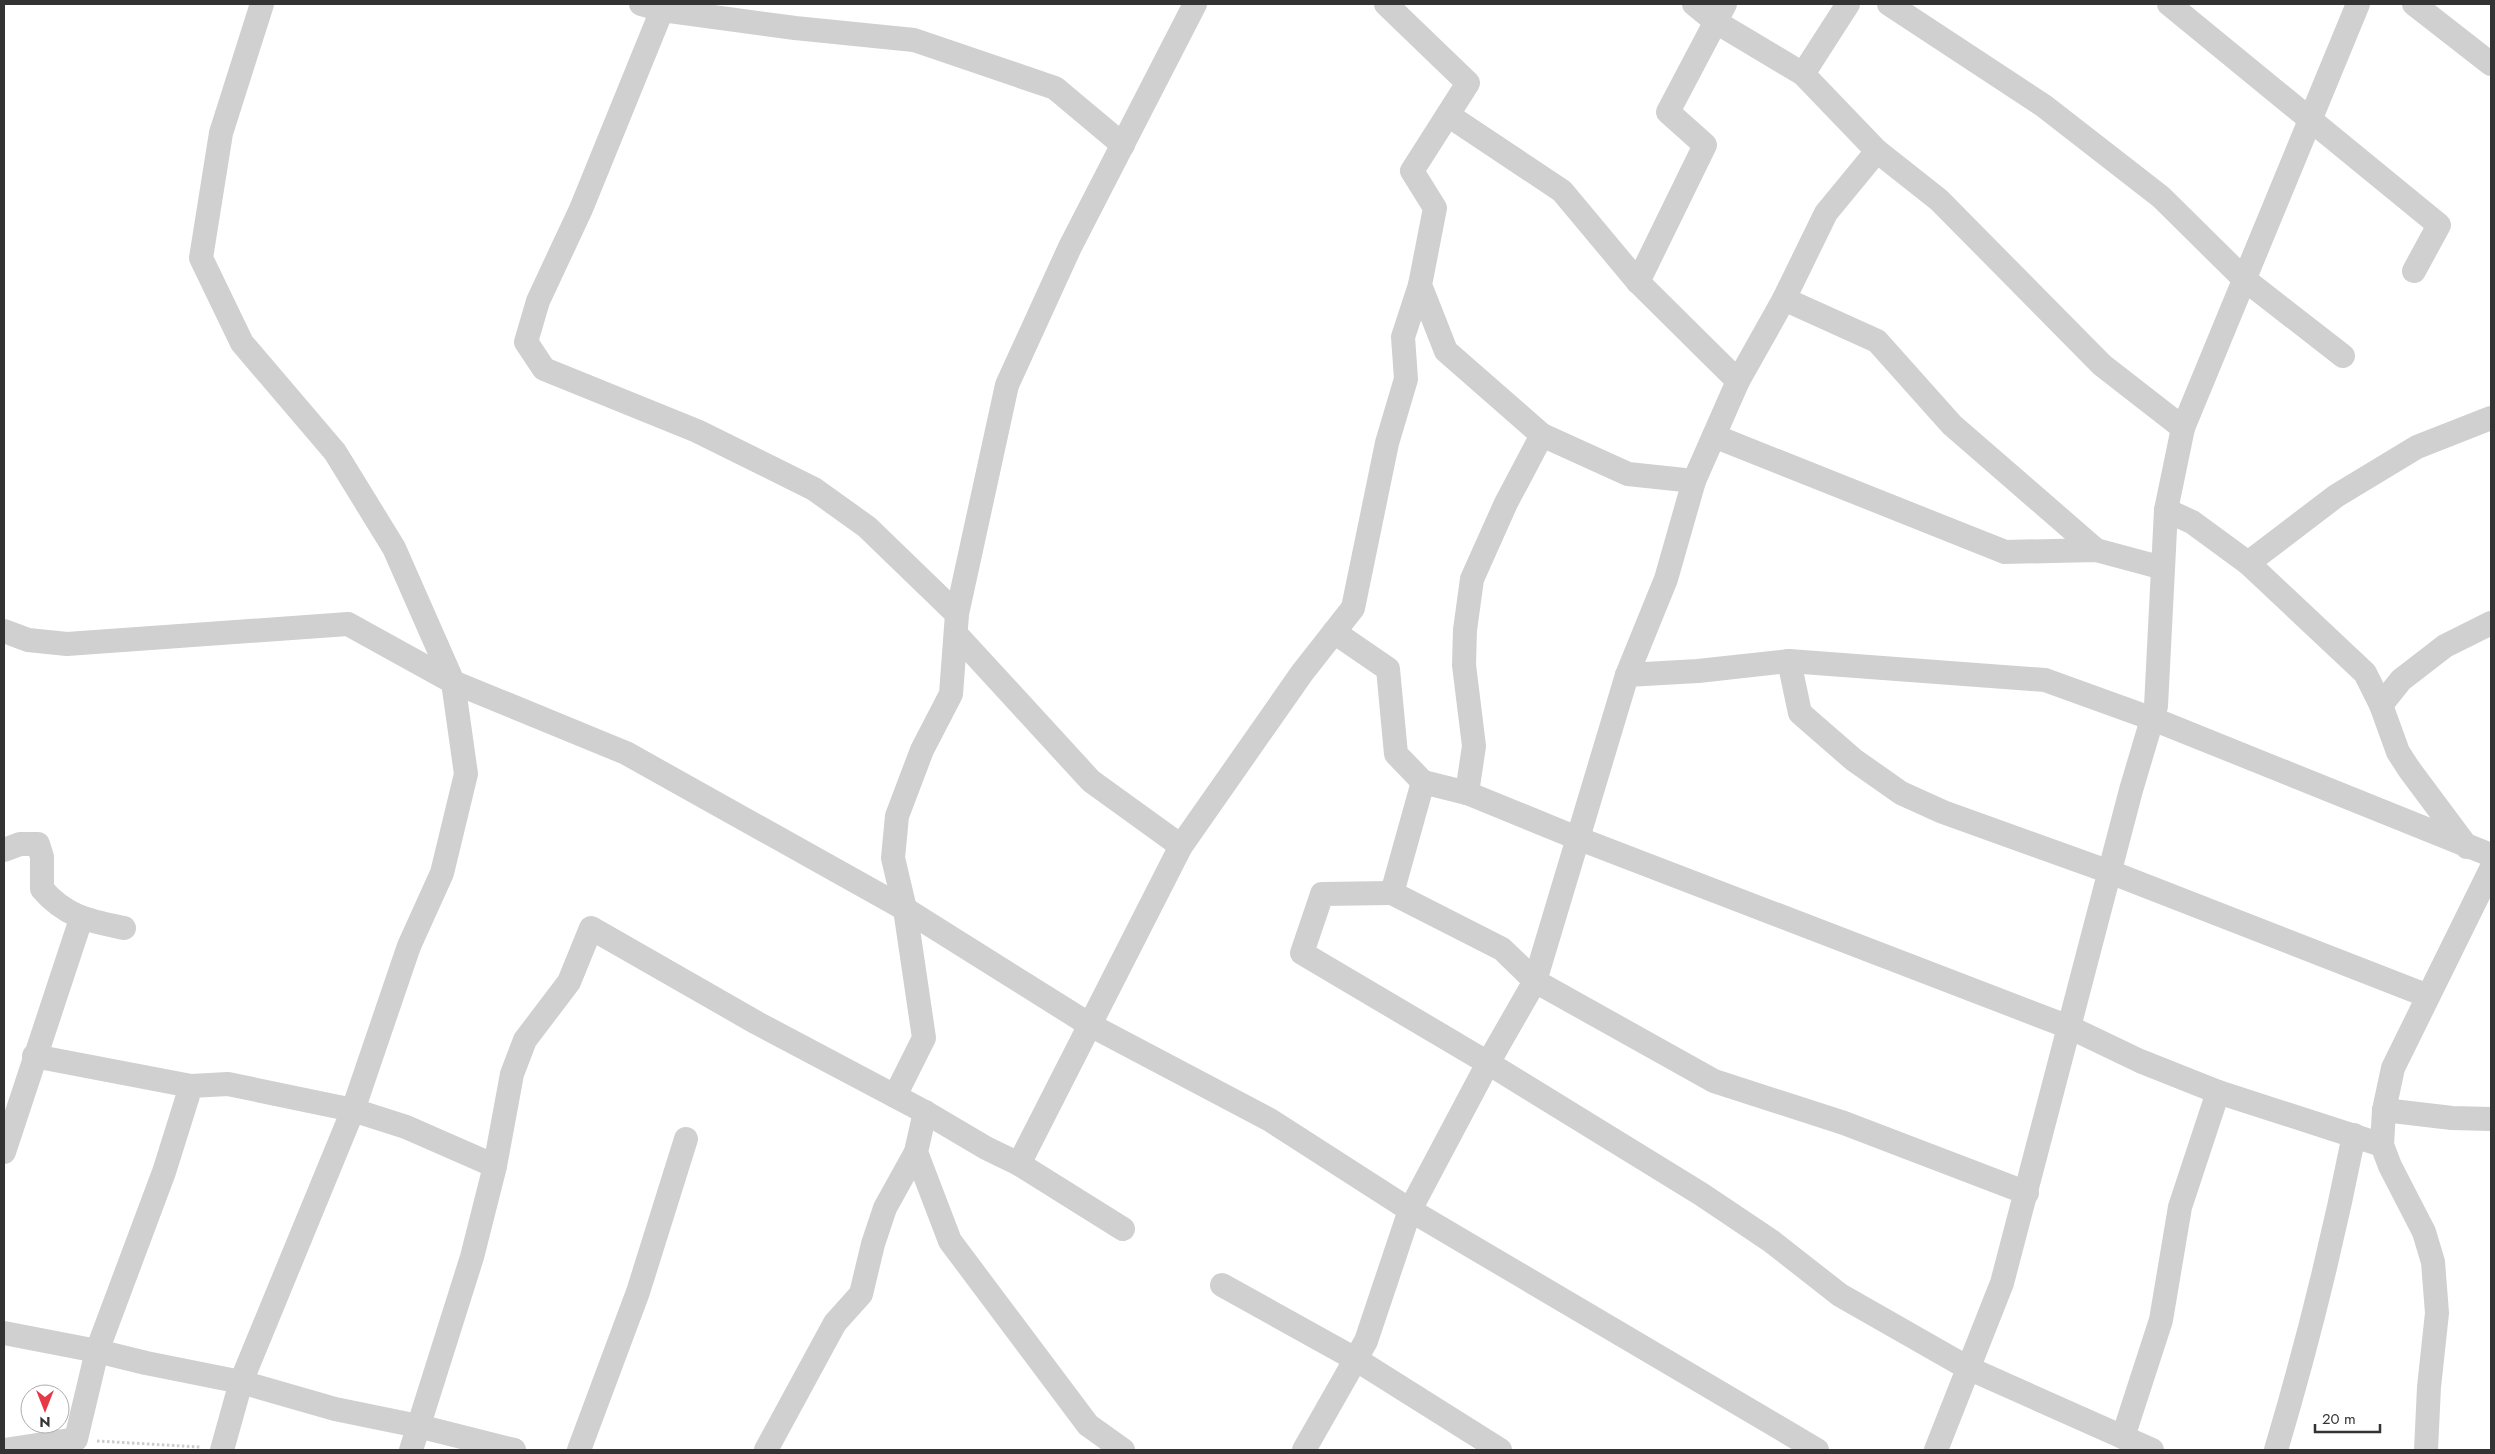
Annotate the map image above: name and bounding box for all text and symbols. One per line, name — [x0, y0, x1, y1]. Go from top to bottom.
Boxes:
north arrow — [20, 1384, 70, 1434]
scale bar — [2315, 1402, 2380, 1434]
text: 20 m — [2322, 1408, 2356, 1430]
text: N — [39, 1412, 51, 1432]

